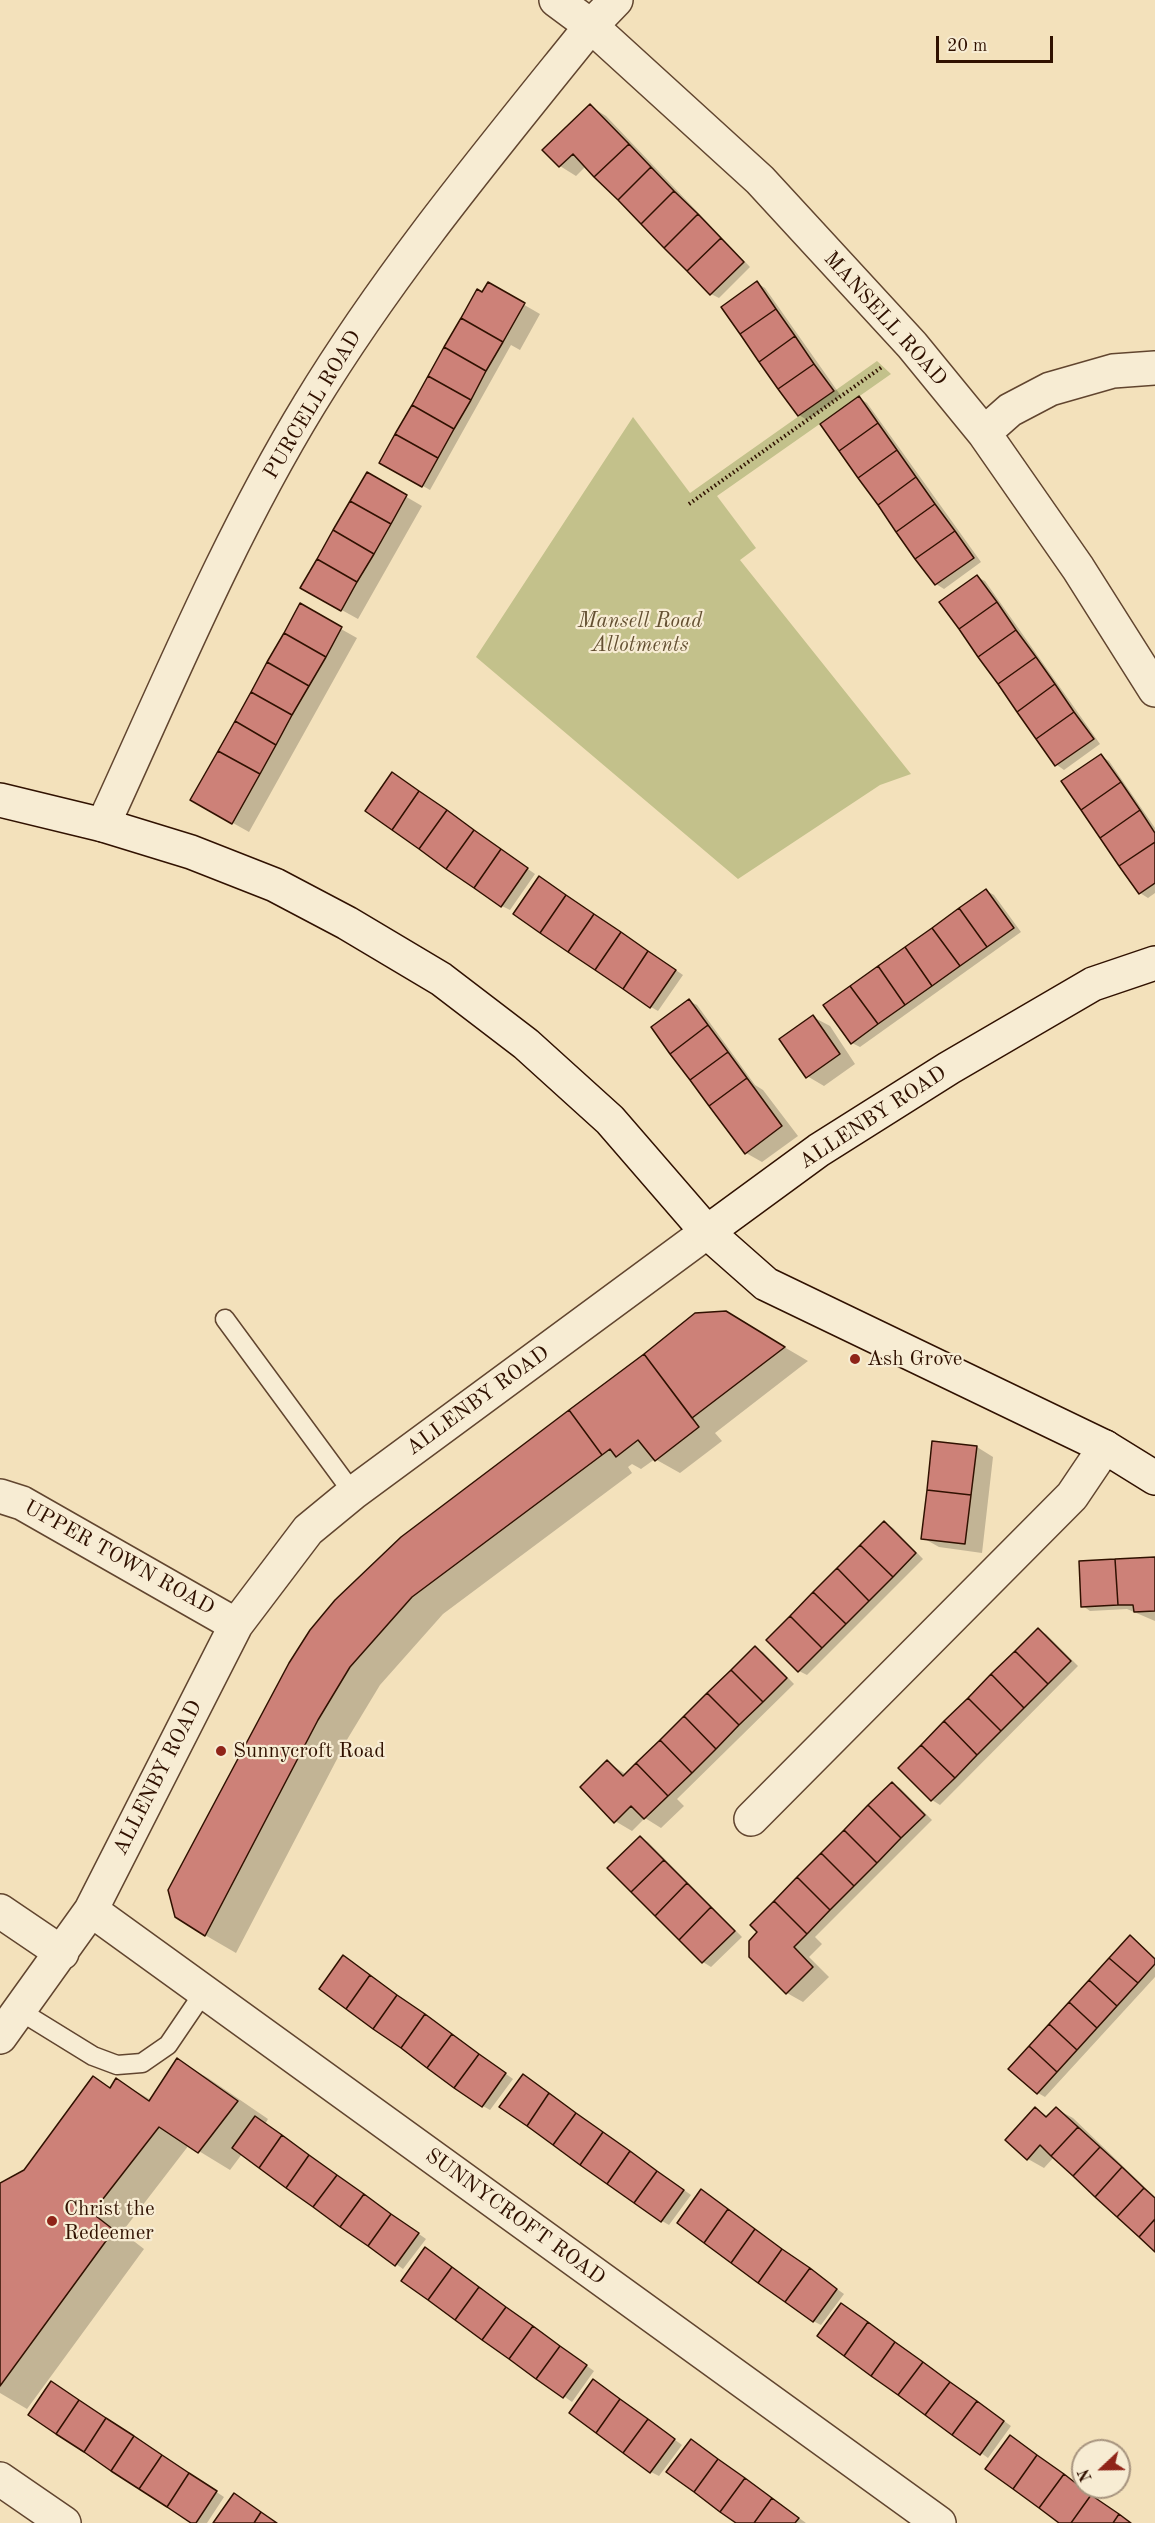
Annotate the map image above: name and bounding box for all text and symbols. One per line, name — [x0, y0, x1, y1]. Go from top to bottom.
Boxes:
scale bar — [939, 24, 1056, 62]
text: 20 m — [947, 37, 987, 55]
street label: MANSELL ROAD — [818, 247, 952, 391]
street label: PURCELL ROAD — [259, 326, 367, 484]
park label: Mansell Road Allotments — [578, 608, 702, 658]
street label: ALLENBY ROAD — [795, 1061, 951, 1175]
street label: ALLENBY ROAD — [402, 1341, 554, 1461]
place label: Ash Grove — [867, 1346, 963, 1372]
marker: Ash Grove — [848, 1352, 862, 1366]
street label: UPPER TOWN ROAD — [19, 1495, 219, 1621]
street label: ALLENBY ROAD — [108, 1696, 208, 1860]
place label: Sunnycroft Road — [233, 1738, 385, 1764]
marker: Sunnycroft Road — [214, 1744, 228, 1758]
street label: SUNNYCROFT ROAD — [420, 2143, 610, 2291]
place label: Christ the Redeemer — [64, 2196, 155, 2246]
marker: Christ the Redeemer — [45, 2214, 59, 2228]
north arrow — [1071, 2439, 1131, 2499]
text: N — [1076, 2466, 1096, 2484]

